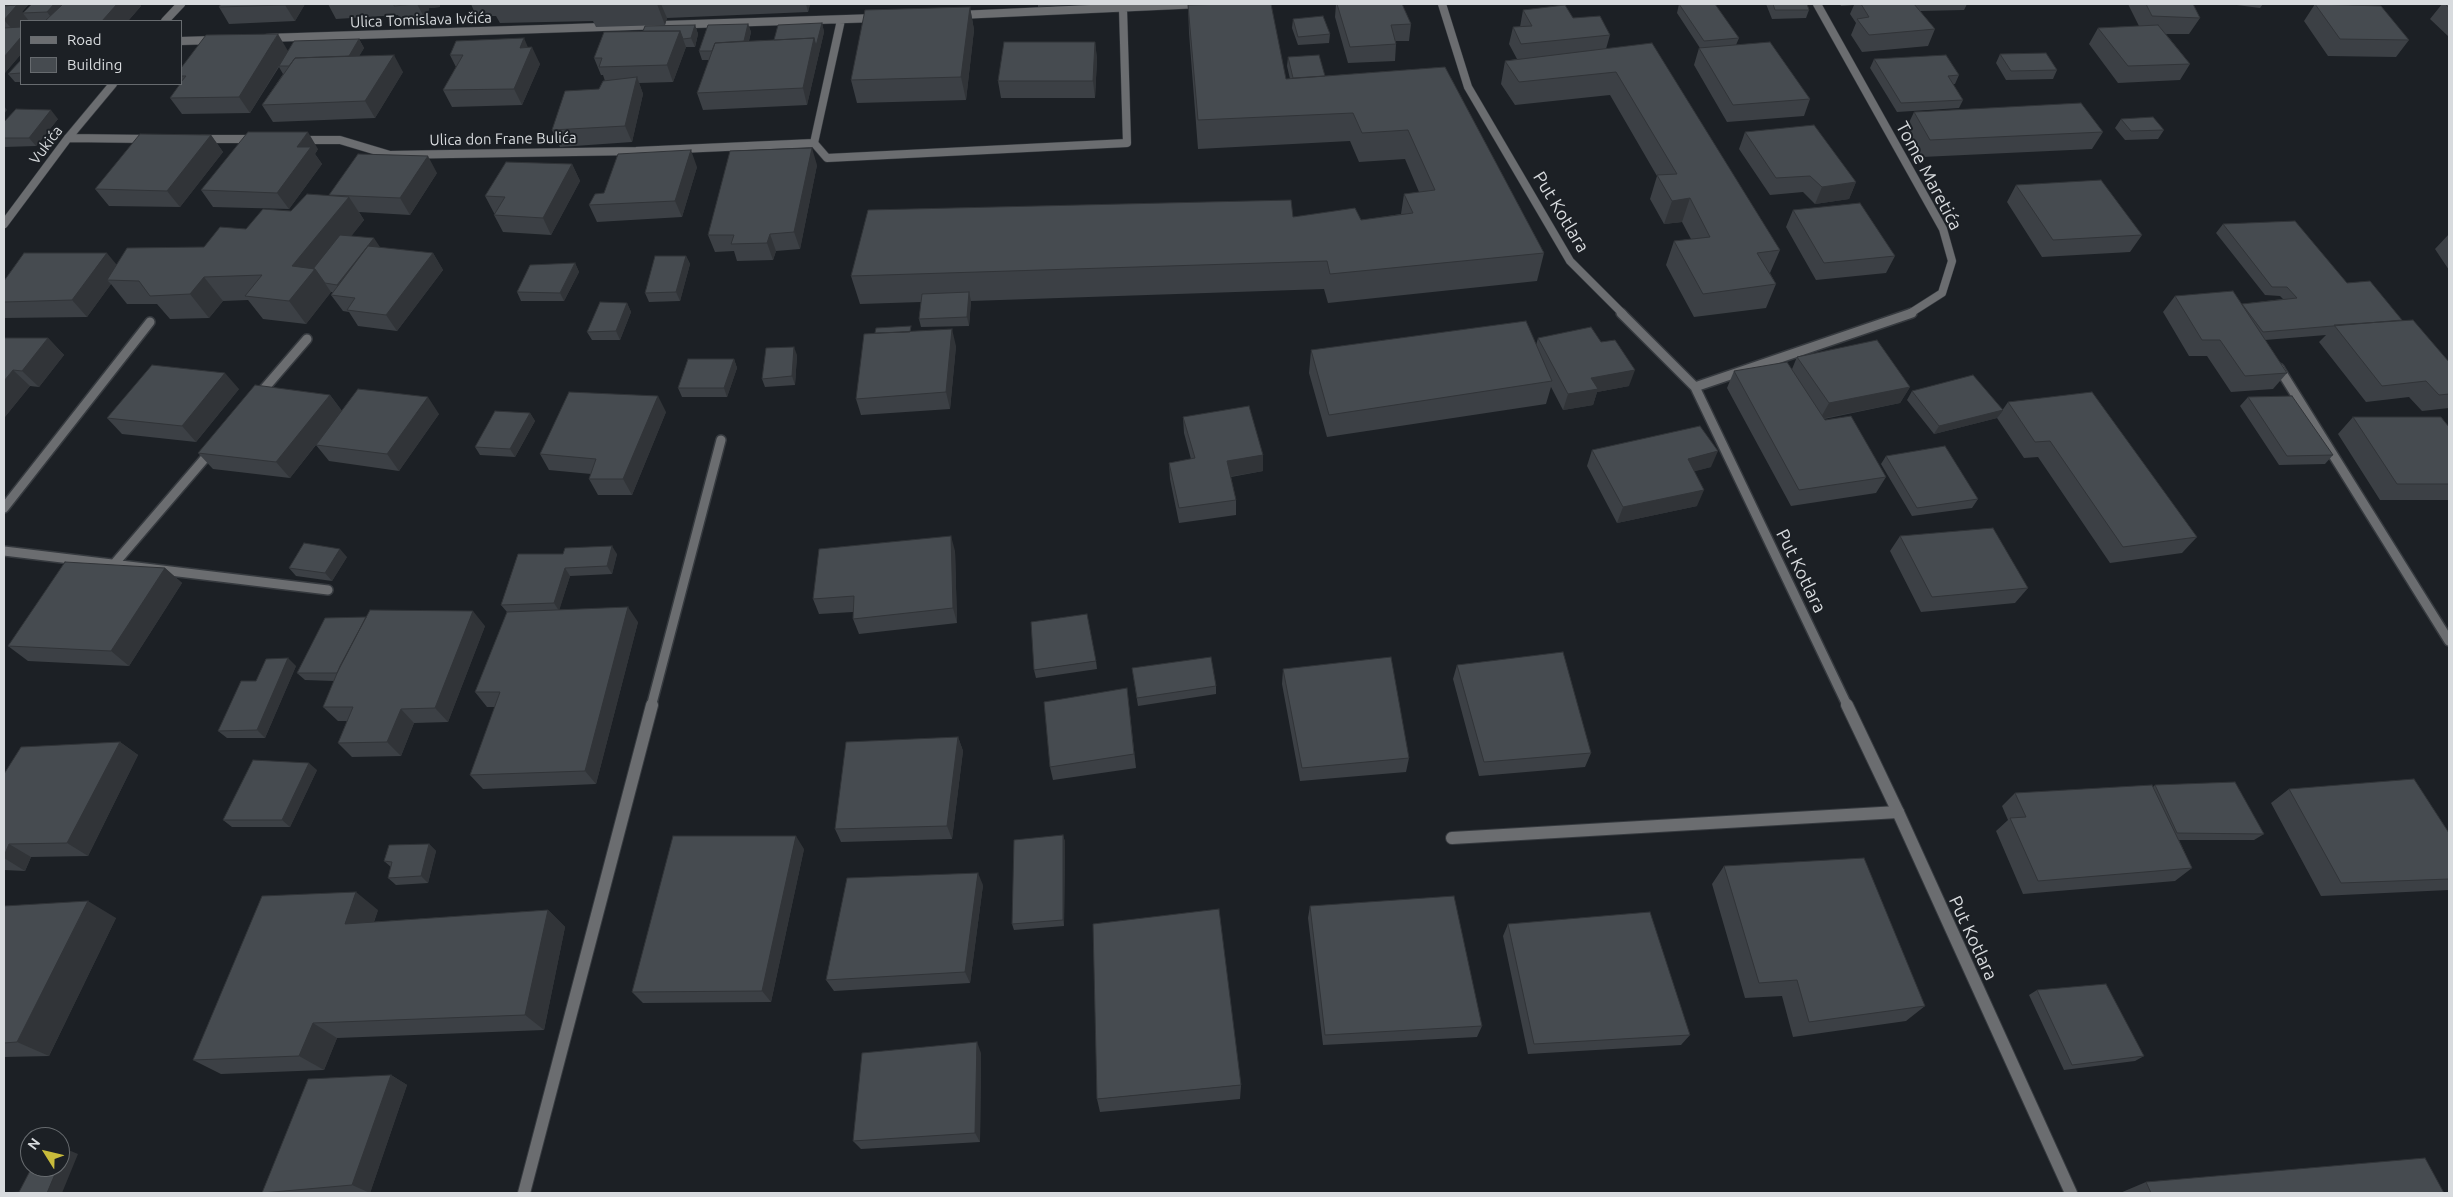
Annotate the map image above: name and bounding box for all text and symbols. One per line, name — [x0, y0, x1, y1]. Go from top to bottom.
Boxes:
street label: Ulica Tomislava Ivčića — [350, 9, 492, 31]
legend — [20, 20, 182, 85]
text: Road — [67, 31, 102, 48]
text: Building — [67, 56, 122, 73]
street label: Tome Maretića — [1891, 118, 1967, 234]
street label: Vukića — [26, 122, 66, 168]
street label: Ulica don Frane Bulića — [429, 129, 577, 149]
street label: Put Kotlara — [1528, 168, 1594, 256]
street label: Put Kotlara — [1771, 526, 1831, 616]
street label: Put Kotlara — [1944, 892, 2002, 984]
north arrow — [20, 1127, 70, 1177]
text: N — [24, 1135, 43, 1153]

